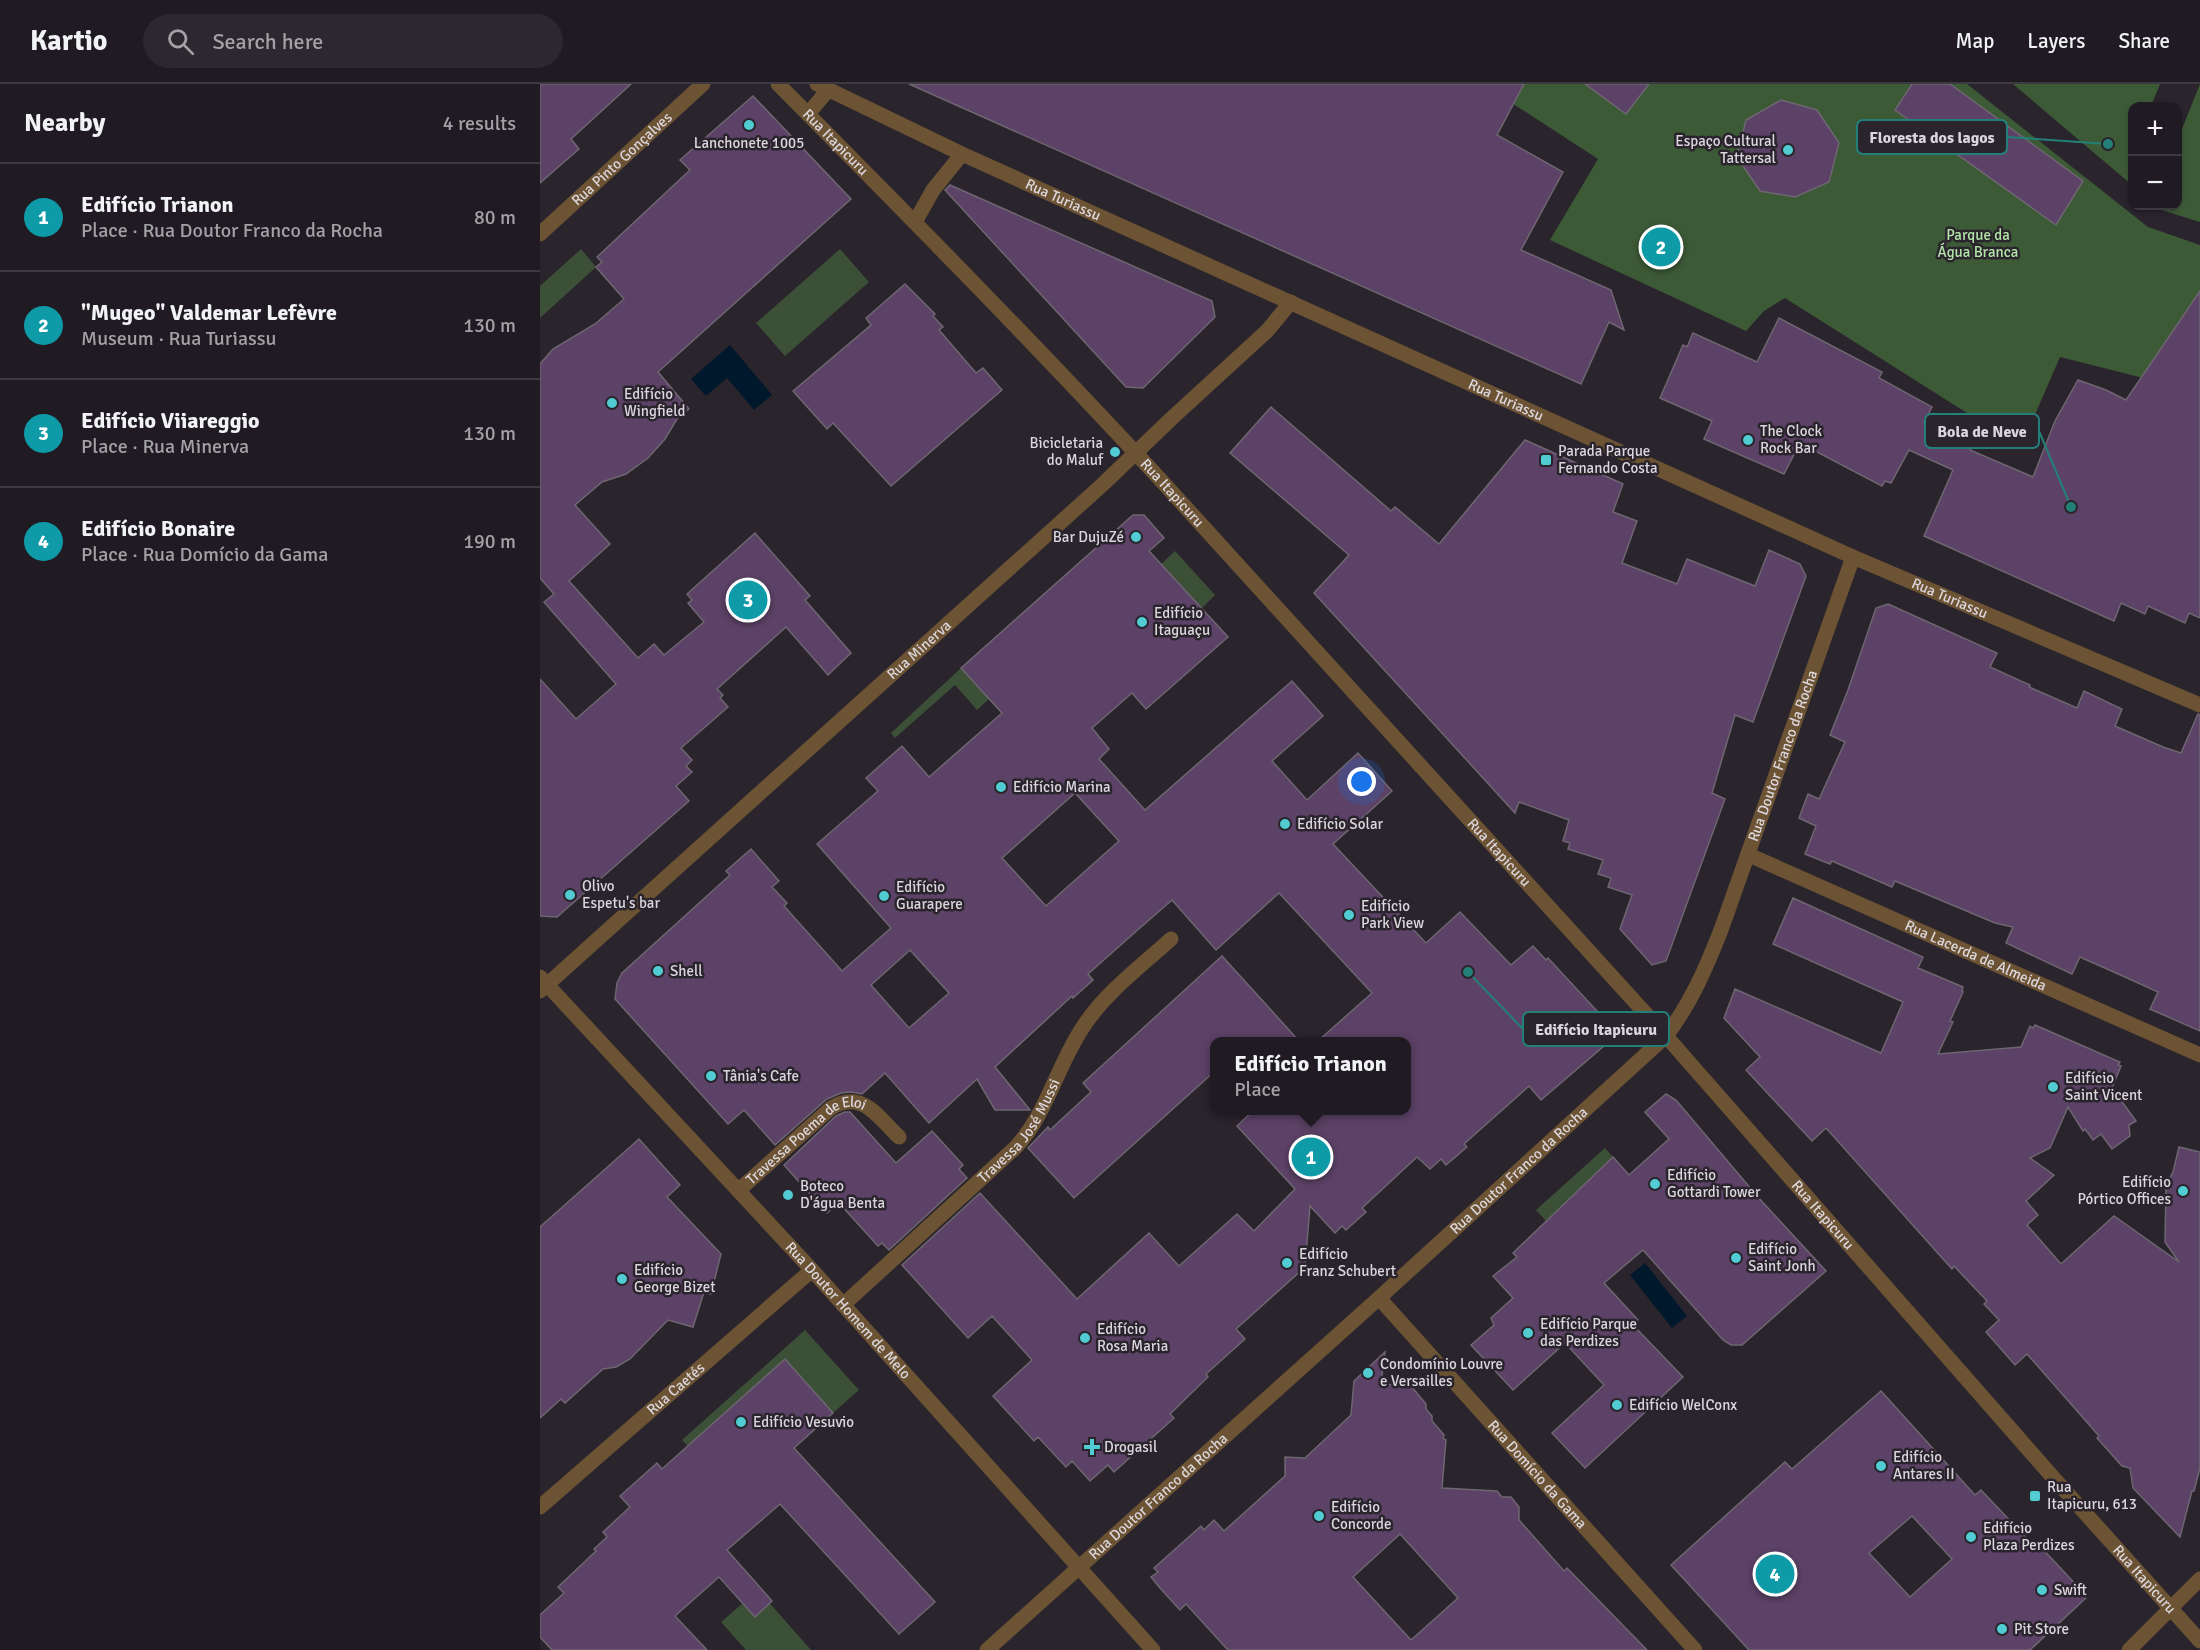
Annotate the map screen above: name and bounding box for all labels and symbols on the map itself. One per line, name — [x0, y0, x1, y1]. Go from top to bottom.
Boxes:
street label: Rua Itapicuru — [799, 105, 872, 179]
street label: Rua Pinto Gonçalves — [568, 108, 676, 210]
marker: Lanchonete 1005 — [742, 118, 756, 132]
callout: Floresta dos lagos — [1857, 120, 2007, 154]
text: Floresta dos lagos — [1869, 128, 1995, 148]
place label: Espaço Cultural Tattersal — [1675, 132, 1776, 167]
place label: Lanchonete 1005 — [694, 134, 804, 152]
marker: Espaço Cultural Tattersal — [1781, 143, 1795, 157]
street label: Rua Turiassu — [1023, 175, 1104, 225]
pin: 2 — [1642, 224, 1680, 270]
park label: Parque da Água Branca — [1938, 226, 2018, 261]
street label: Rua Turiassu — [1465, 375, 1547, 425]
place label: Edifício Wingfield — [624, 385, 685, 420]
marker: Edifício Wingfield — [605, 396, 619, 410]
callout: Bola de Neve — [1925, 414, 2039, 448]
place label: The Clock Rock Bar — [1760, 422, 1823, 457]
text: Bola de Neve — [1937, 422, 2027, 442]
marker: The Clock Rock Bar — [1741, 433, 1755, 447]
place label: Bicicletaria do Maluf — [1029, 434, 1104, 469]
place label: Parada Parque Fernando Costa — [1558, 442, 1658, 477]
marker: Bicicletaria do Maluf — [1108, 445, 1122, 459]
marker: Parada Parque Fernando Costa — [1539, 453, 1553, 467]
street label: Rua Itapicuru — [1137, 455, 1208, 531]
place label: Bar DujuZé — [1053, 528, 1124, 546]
marker: Bar DujuZé — [1129, 530, 1143, 544]
street label: Rua Turiassu — [1909, 574, 1990, 622]
pin: 3 — [728, 578, 768, 622]
place label: Edifício Itaguaçu — [1154, 604, 1210, 639]
marker: Edifício Itaguaçu — [1135, 615, 1149, 629]
street label: Rua Minerva — [883, 616, 955, 683]
street label: Rua Doutor Franco da Rocha — [1744, 668, 1821, 844]
your location — [1347, 767, 1376, 796]
place label: Edifício Marina — [1013, 778, 1111, 796]
marker: Edifício Marina — [994, 780, 1008, 794]
street label: Rua Itapicuru — [1464, 814, 1535, 890]
place label: Edifício Solar — [1297, 815, 1383, 833]
marker: Edifício Solar — [1278, 817, 1292, 831]
place label: Olivo Espetu's bar — [582, 877, 660, 912]
place label: Edifício Guarapere — [896, 878, 963, 913]
marker: Olivo Espetu's bar — [563, 888, 577, 902]
marker: Edifício Guarapere — [877, 889, 891, 903]
place label: Edifício Park View — [1361, 897, 1424, 932]
marker: Edifício Park View — [1342, 908, 1356, 922]
street label: Rua Lacerda de Almeida — [1902, 916, 2049, 995]
place label: Shell — [670, 962, 703, 980]
marker: Shell — [651, 964, 665, 978]
callout: Edifício Itapicuru — [1523, 1012, 1669, 1046]
text: Edifício Itapicuru — [1535, 1020, 1657, 1040]
place label: Tânia's Cafe — [723, 1067, 799, 1085]
marker: Tânia's Cafe — [704, 1069, 718, 1083]
place label: Edifício Saint Vicent — [2065, 1069, 2142, 1104]
street label: Travessa José Mussi — [974, 1076, 1064, 1187]
marker: Edifício Saint Vicent — [2046, 1080, 2060, 1094]
street label: Travessa Poema de Eloi — [742, 1092, 869, 1189]
street label: Rua Doutor Franco da Rocha — [1446, 1103, 1591, 1238]
pin: 1 — [1292, 1134, 1330, 1180]
place label: Edifício Gottardi Tower — [1667, 1166, 1761, 1201]
place label: Edifício Pórtico Offices — [2077, 1173, 2171, 1208]
place label: Boteco D'água Benta — [800, 1177, 885, 1212]
marker: Edifício Gottardi Tower — [1648, 1177, 1662, 1191]
street label: Rua Itapicuru — [1788, 1177, 1858, 1253]
marker: Edifício Pórtico Offices — [2176, 1184, 2190, 1198]
marker: Boteco D'água Benta — [781, 1188, 795, 1202]
street label: Rua Doutor Homem de Melo — [782, 1238, 915, 1383]
place label: Edifício Saint Jonh — [1748, 1240, 1816, 1275]
place label: Edifício Franz Schubert — [1299, 1245, 1396, 1280]
marker: Edifício Saint Jonh — [1729, 1251, 1743, 1265]
marker: Edifício Franz Schubert — [1280, 1256, 1294, 1270]
place label: Edifício George Bizet — [634, 1261, 715, 1296]
marker: Edifício George Bizet — [615, 1272, 629, 1286]
place label: Edifício Parque das Perdizes — [1540, 1315, 1637, 1350]
place label: Edifício Rosa Maria — [1097, 1320, 1168, 1355]
marker: Edifício Parque das Perdizes — [1521, 1326, 1535, 1340]
marker: Edifício Rosa Maria — [1078, 1331, 1092, 1345]
place label: Condomínio Louvre e Versailles — [1380, 1355, 1503, 1390]
street label: Rua Caetés — [643, 1358, 709, 1419]
marker: Condomínio Louvre e Versailles — [1361, 1366, 1375, 1380]
place label: Edifício WelConx — [1629, 1396, 1737, 1414]
marker: Edifício WelConx — [1610, 1398, 1624, 1412]
place label: Edifício Vesuvio — [753, 1413, 854, 1431]
marker: Edifício Vesuvio — [734, 1415, 748, 1429]
street label: Rua Domício da Gama — [1484, 1416, 1591, 1532]
street label: Rua Doutor Franco da Rocha — [1085, 1429, 1231, 1563]
place label: Drogasil — [1104, 1438, 1157, 1456]
marker: Drogasil — [1085, 1440, 1099, 1454]
place label: Edifício Antares II — [1893, 1448, 1955, 1483]
marker: Edifício Antares II — [1874, 1459, 1888, 1473]
place label: Rua Itapicuru, 613 — [2047, 1478, 2137, 1513]
marker: Rua Itapicuru, 613 — [2028, 1489, 2042, 1503]
place label: Edifício Concorde — [1331, 1498, 1392, 1533]
marker: Edifício Concorde — [1312, 1509, 1326, 1523]
place label: Edifício Plaza Perdizes — [1983, 1519, 2075, 1554]
marker: Edifício Plaza Perdizes — [1964, 1530, 1978, 1544]
street label: Rua Itapicuru — [2109, 1541, 2180, 1617]
pin: 4 — [1756, 1552, 1794, 1596]
place label: Swift — [2054, 1581, 2087, 1599]
marker: Swift — [2035, 1583, 2049, 1597]
place label: Pit Store — [2014, 1620, 2069, 1638]
marker: Pit Store — [1995, 1622, 2009, 1636]

